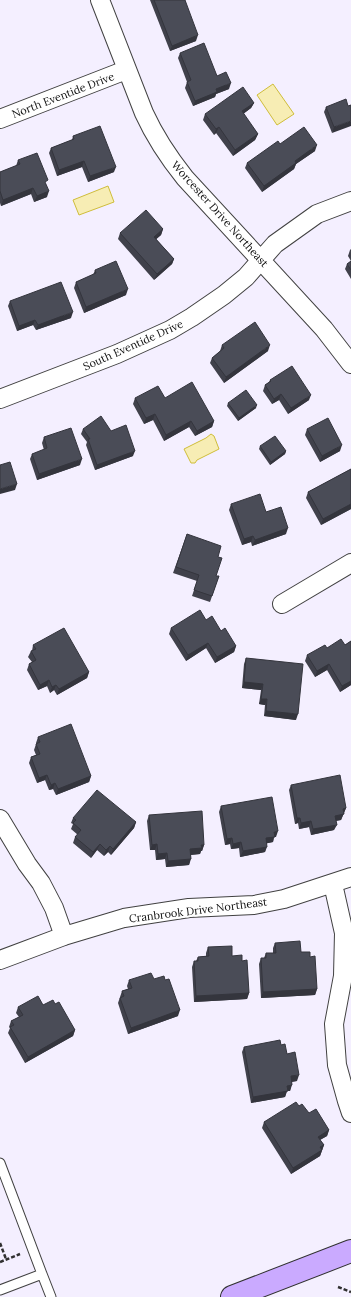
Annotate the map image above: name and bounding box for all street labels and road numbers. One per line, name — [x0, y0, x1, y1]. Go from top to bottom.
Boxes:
street label: North Eventide Drive — [10, 69, 116, 121]
street label: Worcester Drive Northeast — [169, 158, 272, 271]
street label: South Eventide Drive — [81, 317, 185, 373]
street label: Cranbrook Drive Northeast — [128, 894, 269, 925]

